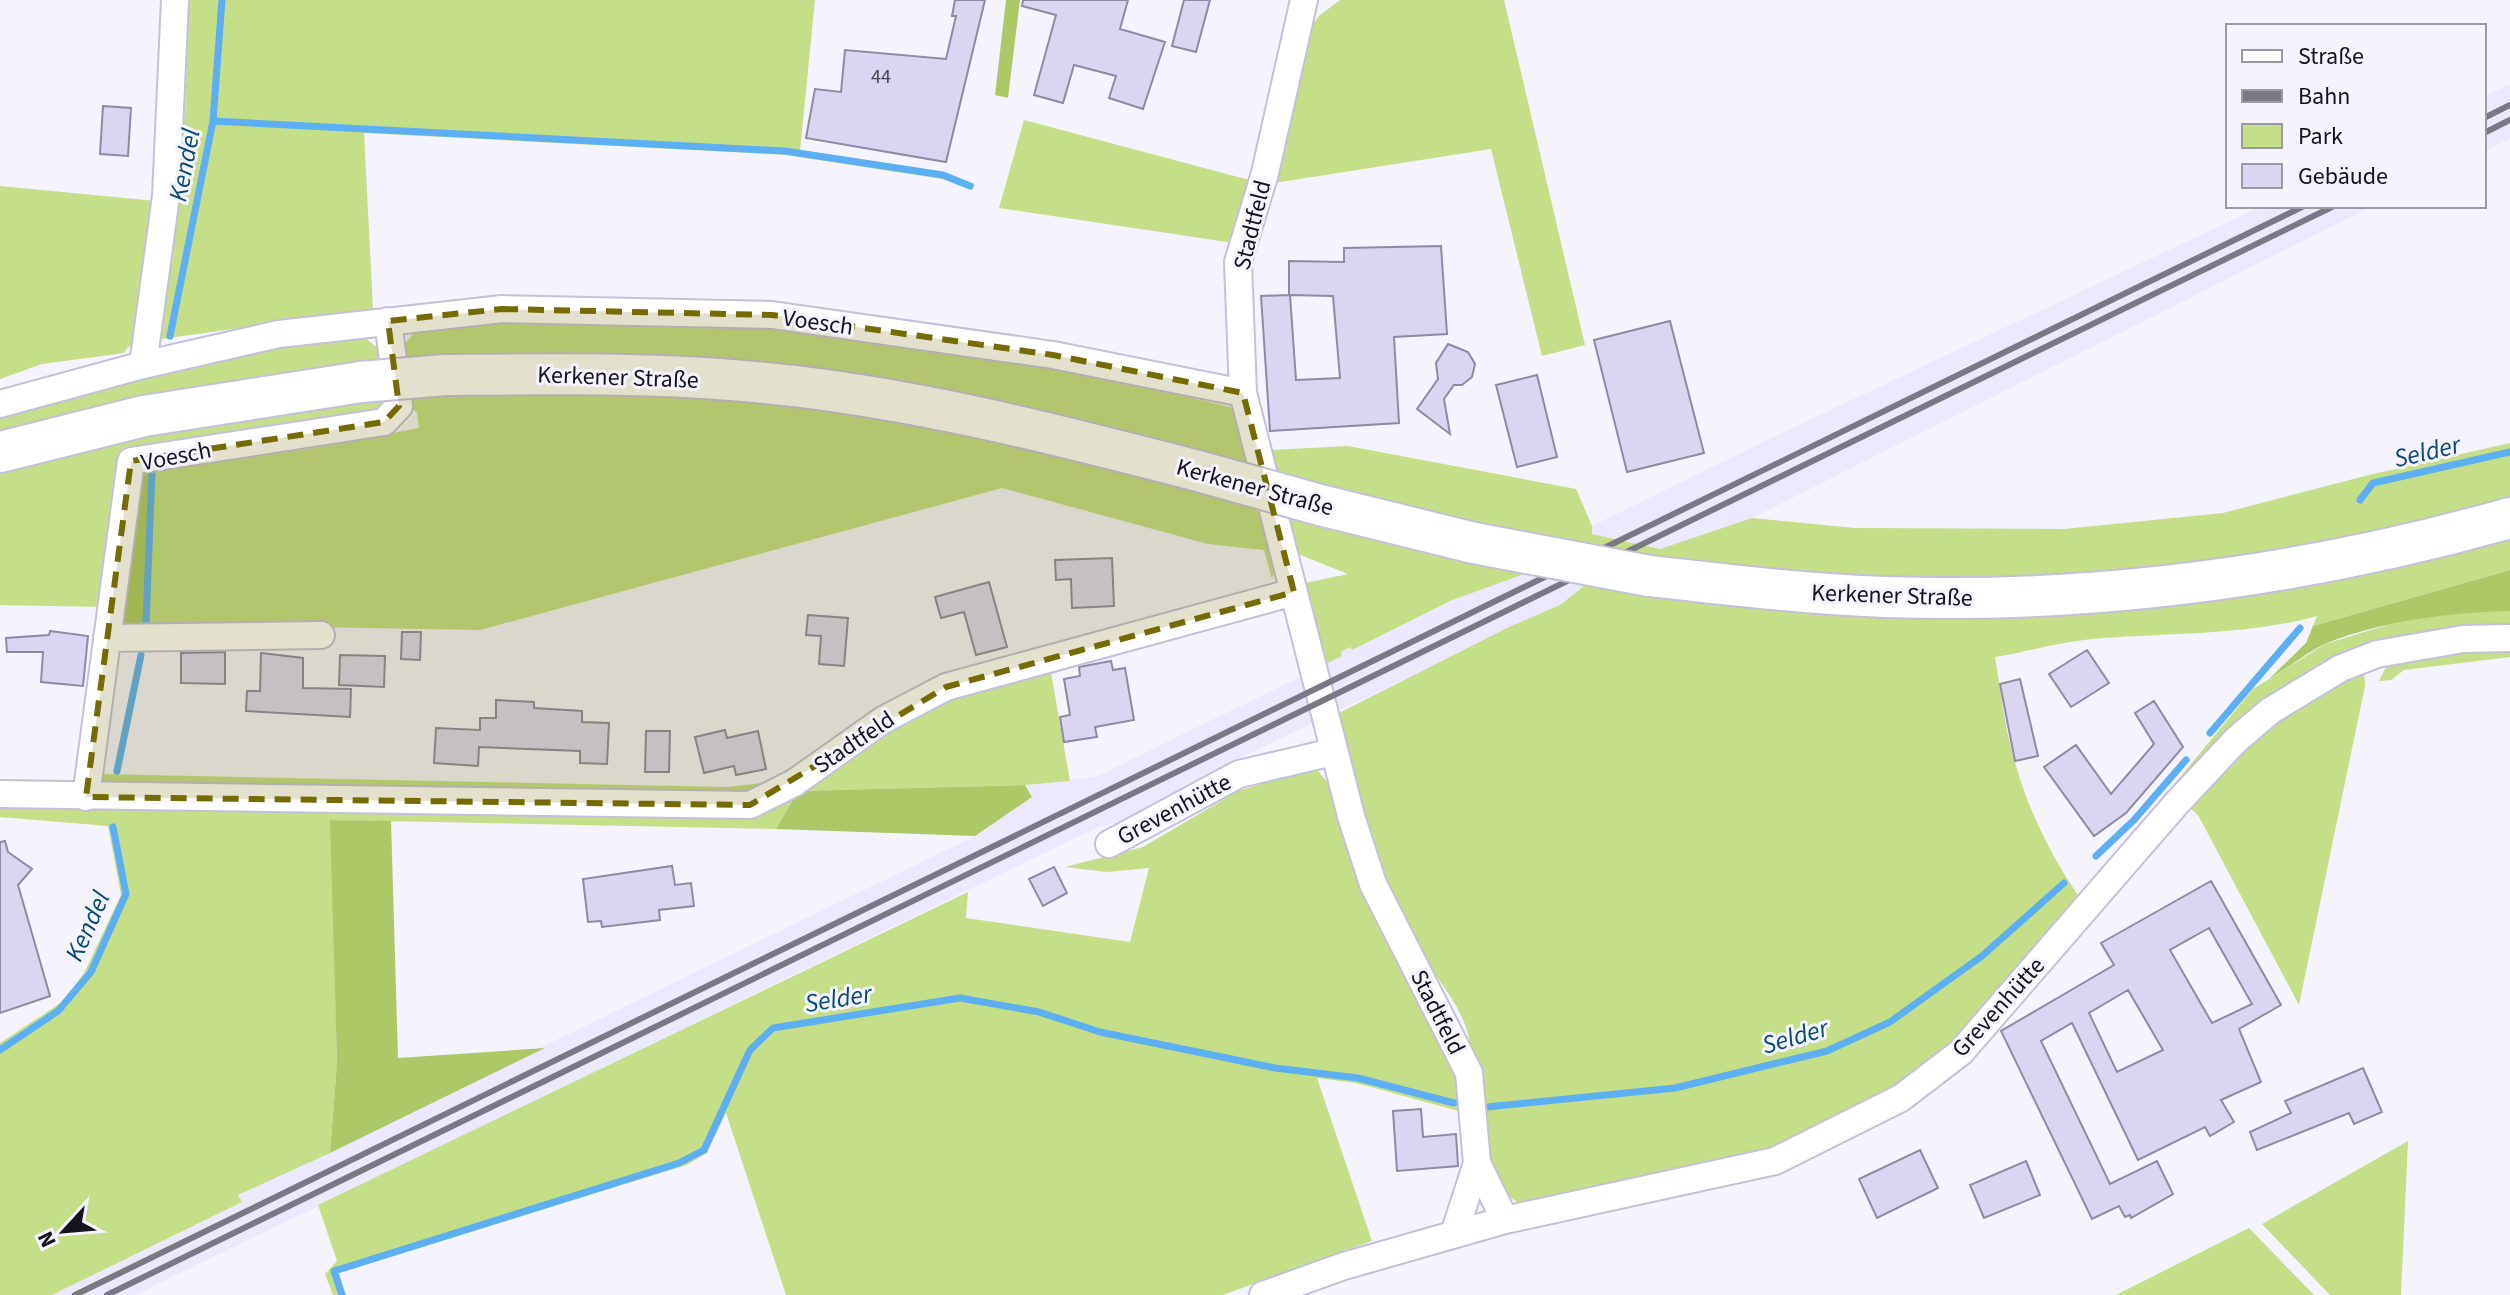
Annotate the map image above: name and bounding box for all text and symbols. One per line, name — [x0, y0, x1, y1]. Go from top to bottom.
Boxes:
legend — [2226, 24, 2486, 208]
text: Straße — [2298, 39, 2364, 74]
house number: 44 — [871, 63, 891, 91]
text: Bahn — [2298, 79, 2350, 114]
text: Park — [2298, 119, 2343, 154]
water label: Kendel — [159, 125, 210, 205]
text: Gebäude — [2298, 159, 2388, 194]
street label: Stadtfeld — [1224, 177, 1281, 274]
street label: Voesch — [780, 300, 856, 345]
street label: Kerkener Straße — [537, 357, 699, 398]
water label: Selder — [2390, 426, 2465, 477]
street label: Voesch — [138, 433, 214, 480]
street label: Kerkener Straße — [1172, 450, 1337, 525]
street label: Kerkener Straße — [1811, 575, 1973, 616]
street label: Stadtfeld — [807, 702, 902, 782]
street label: Grevenhütte — [1111, 765, 1237, 854]
water label: Kendel — [56, 885, 119, 967]
street label: Grevenhütte — [1944, 949, 2053, 1065]
street label: Stadtfeld — [1401, 964, 1474, 1061]
water label: Selder — [802, 975, 875, 1022]
water label: Selder — [1758, 1009, 1834, 1064]
north arrow — [24, 1191, 104, 1271]
text: N — [29, 1226, 65, 1253]

